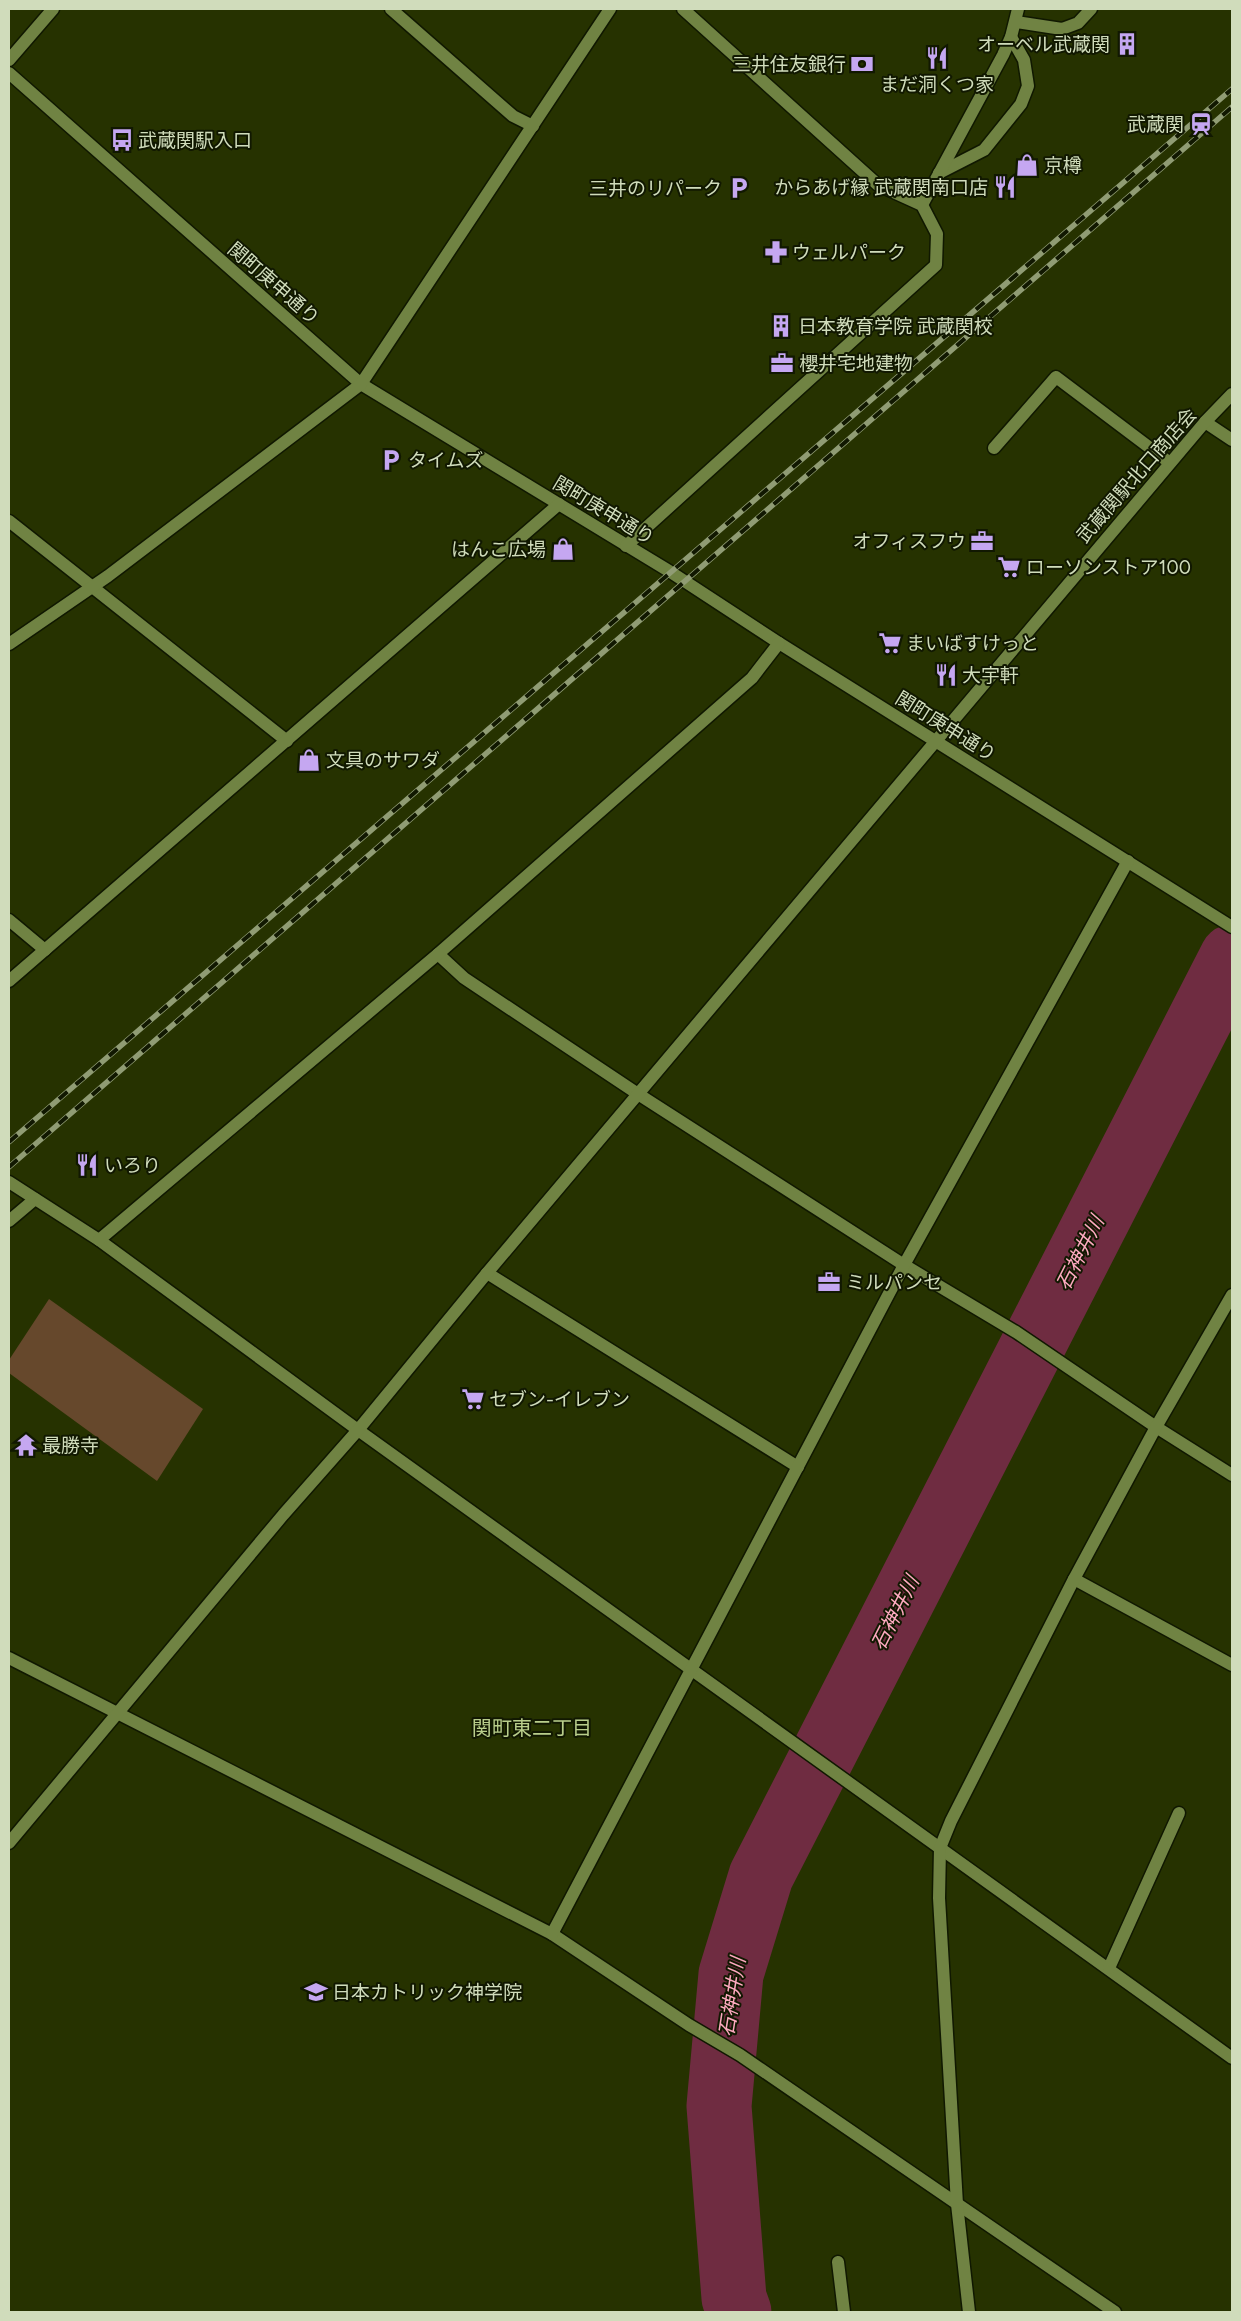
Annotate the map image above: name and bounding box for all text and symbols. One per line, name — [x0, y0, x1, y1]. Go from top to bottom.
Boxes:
building icon: オーベル武蔵関 — [1114, 31, 1140, 57]
place label: オーベル武蔵関 — [977, 33, 1110, 56]
restaurant icon: まだ洞くつ家 — [924, 45, 950, 71]
bank icon: 三井住友銀行 — [849, 51, 875, 77]
place label: 三井住友銀行 — [732, 53, 846, 76]
place label: まだ洞くつ家 — [880, 73, 994, 96]
station icon: 武蔵関 — [1188, 111, 1214, 137]
place label: 武蔵関 — [1127, 113, 1184, 136]
bus stop icon: 武蔵関駅入口 — [109, 127, 135, 153]
place label: 武蔵関駅入口 — [138, 129, 252, 152]
shop icon: 京樽 — [1014, 152, 1040, 178]
place label: 京樽 — [1044, 154, 1082, 177]
restaurant icon: からあげ縁 武蔵関南口店 — [992, 174, 1018, 200]
parking icon: 三井のリパーク — [726, 175, 752, 201]
place label: からあげ縁 武蔵関南口店 — [774, 176, 988, 199]
place label: 三井のリパーク — [589, 177, 722, 200]
street label: 関町庚申通り — [223, 237, 324, 329]
pharmacy icon: ウェルパーク — [763, 239, 789, 265]
place label: ウェルパーク — [792, 241, 906, 264]
building icon: 日本教育学院 武蔵関校 — [768, 313, 794, 339]
place label: 日本教育学院 武蔵関校 — [798, 315, 993, 338]
office icon: 櫻井宅地建物 — [769, 350, 795, 376]
place label: 櫻井宅地建物 — [799, 352, 913, 375]
street label: 武蔵関駅北口商店会 — [1072, 403, 1201, 547]
parking icon: タイムズ — [378, 447, 404, 473]
place label: タイムズ — [408, 449, 484, 472]
street label: 関町庚申通り — [549, 471, 659, 550]
office icon: オフィスフウ — [969, 528, 995, 554]
place label: オフィスフウ — [852, 530, 966, 553]
shop icon: はんこ広場 — [550, 536, 576, 562]
place label: はんこ広場 — [451, 538, 546, 561]
supermarket icon: ローソンストア100 — [996, 554, 1022, 580]
place label: ローソンストア100 — [1026, 556, 1191, 579]
supermarket icon: まいばすけっと — [877, 630, 903, 656]
place label: まいばすけっと — [906, 632, 1039, 655]
restaurant icon: 大宇軒 — [933, 662, 959, 688]
place label: 大宇軒 — [962, 664, 1019, 687]
street label: 関町庚申通り — [891, 686, 1000, 766]
shop icon: 文具のサワダ — [296, 747, 322, 773]
place label: 文具のサワダ — [326, 749, 440, 772]
restaurant icon: いろり — [74, 1152, 100, 1178]
place label: いろり — [104, 1154, 161, 1177]
water label: 石神井川 — [1051, 1210, 1110, 1294]
office icon: ミルパンセ — [816, 1269, 842, 1295]
place label: ミルパンセ — [846, 1271, 942, 1294]
supermarket icon: セブン-イレブン — [460, 1386, 486, 1412]
place label: セブン-イレブン — [489, 1388, 630, 1411]
temple icon: 最勝寺 — [13, 1432, 39, 1458]
place label: 最勝寺 — [42, 1434, 99, 1457]
water label: 石神井川 — [866, 1570, 925, 1654]
district label: 関町東二丁目 — [472, 1716, 592, 1740]
water label: 石神井川 — [714, 1954, 750, 2038]
school or university icon: 日本カトリック神学院 — [303, 1979, 329, 2005]
place label: 日本カトリック神学院 — [332, 1981, 522, 2004]

